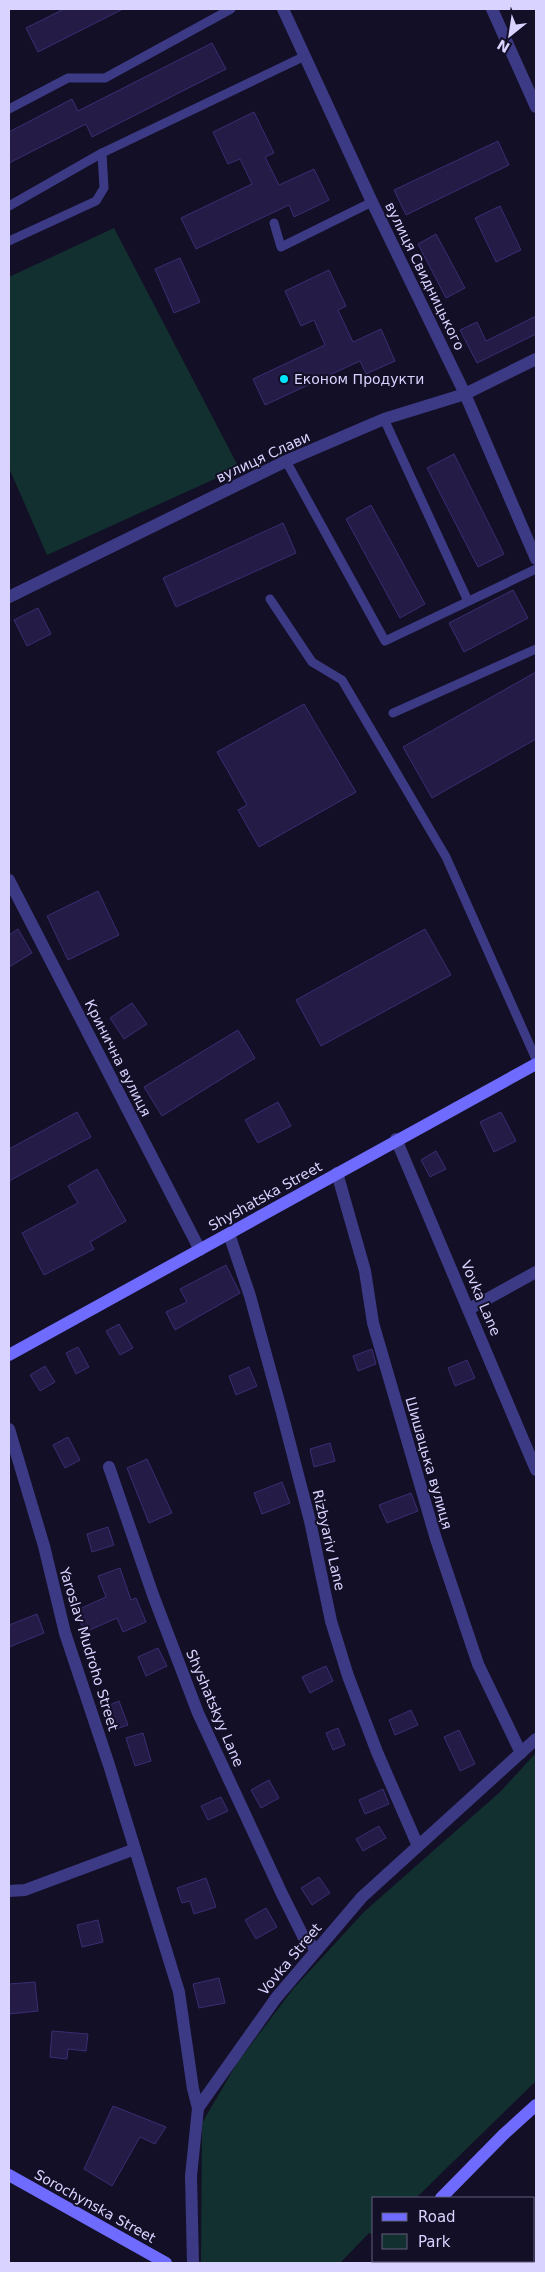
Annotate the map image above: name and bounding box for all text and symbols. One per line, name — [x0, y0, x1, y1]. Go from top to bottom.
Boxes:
north arrow — [485, 10, 535, 60]
text: N — [494, 36, 513, 56]
street label: вулиця Свидницького — [382, 199, 468, 353]
place label: Економ Продукти — [294, 371, 424, 387]
marker: Економ Продукти — [278, 373, 290, 385]
street label: вулиця Слави — [214, 428, 312, 486]
street label: Кринична вулиця — [82, 997, 154, 1119]
street label: Shyshatska Street — [206, 1158, 325, 1234]
street label: Vovka Lane — [458, 1258, 504, 1338]
street label: Шишацька вулиця — [402, 1395, 456, 1531]
street label: Rizbyariv Lane — [310, 1488, 348, 1592]
street label: Yaroslav Mudroho Street — [56, 1564, 122, 1733]
street label: Shyshatskyy Lane — [183, 1647, 247, 1769]
street label: Vovka Street — [255, 1919, 325, 1998]
street label: Sorochynska Street — [32, 2166, 159, 2246]
legend — [372, 2197, 535, 2262]
text: Road — [418, 2208, 456, 2226]
text: Park — [418, 2233, 451, 2251]

